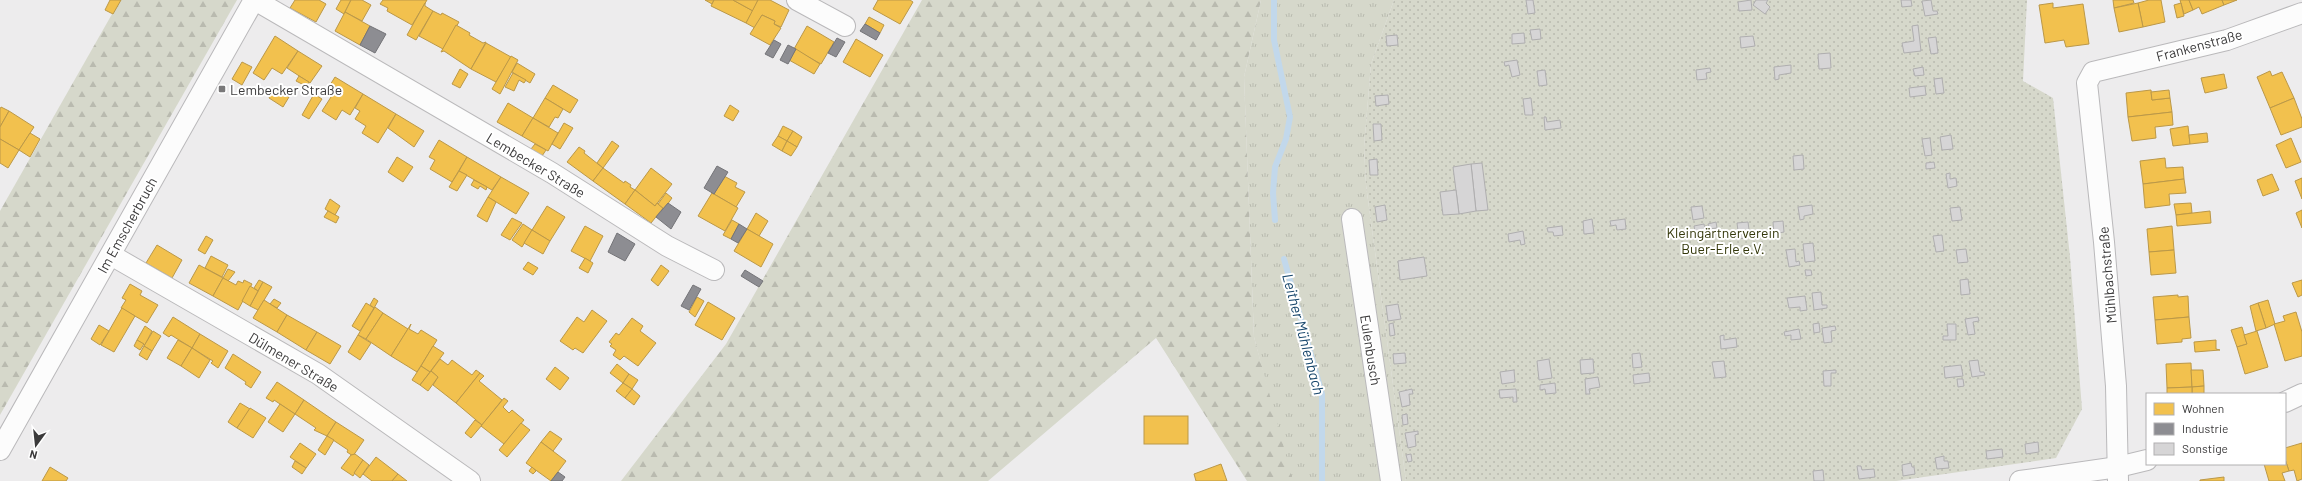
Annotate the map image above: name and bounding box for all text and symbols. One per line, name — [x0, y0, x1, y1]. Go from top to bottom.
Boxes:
street label: Frankenstraße — [2154, 25, 2244, 65]
place label: Lembecker Straße — [230, 81, 342, 98]
marker: Lembecker Straße — [217, 84, 227, 94]
street label: Lembecker Straße — [484, 129, 588, 201]
street label: Im Emscherbruch — [94, 174, 160, 276]
park label: Kleingärtnerverein Buer-Erle e.V. — [1666, 224, 1780, 257]
street label: Mühlbachstraße — [2094, 226, 2120, 324]
water label: Leither Mühlenbach — [1279, 271, 1329, 397]
street label: Eulenbusch — [1357, 314, 1385, 386]
street label: Dülmener Straße — [246, 329, 342, 395]
legend — [2146, 393, 2286, 465]
text: Wohnen — [2182, 401, 2224, 415]
text: Industrie — [2182, 421, 2228, 435]
north arrow — [16, 425, 56, 465]
text: Sonstige — [2182, 441, 2228, 455]
text: N — [28, 448, 39, 462]

